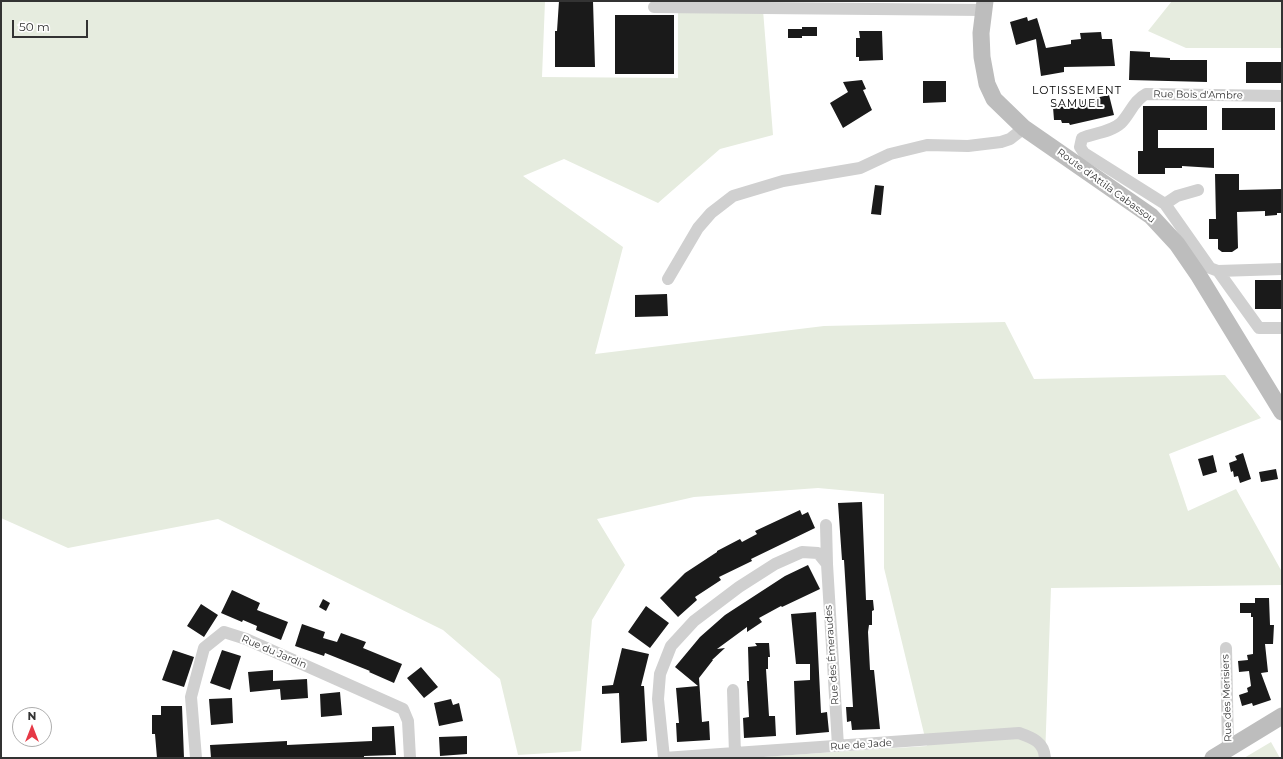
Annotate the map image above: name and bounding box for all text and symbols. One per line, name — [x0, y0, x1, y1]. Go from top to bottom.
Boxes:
scale bar — [14, 12, 90, 38]
text: 50 m — [19, 19, 50, 34]
district label: LOTISSEMENT SAMUEL — [1032, 84, 1122, 110]
street label: Rue Bois d'Ambre — [1153, 88, 1243, 102]
street label: Route d'Attila Cabassou — [1055, 146, 1157, 226]
street label: Rue des Émeraudes — [823, 605, 841, 705]
street label: Rue du Jardin — [240, 633, 308, 671]
street label: Rue des Merisiers — [1219, 654, 1235, 742]
north arrow — [12, 707, 52, 747]
text: N — [28, 709, 36, 723]
street label: Rue de Jade — [830, 737, 892, 753]

